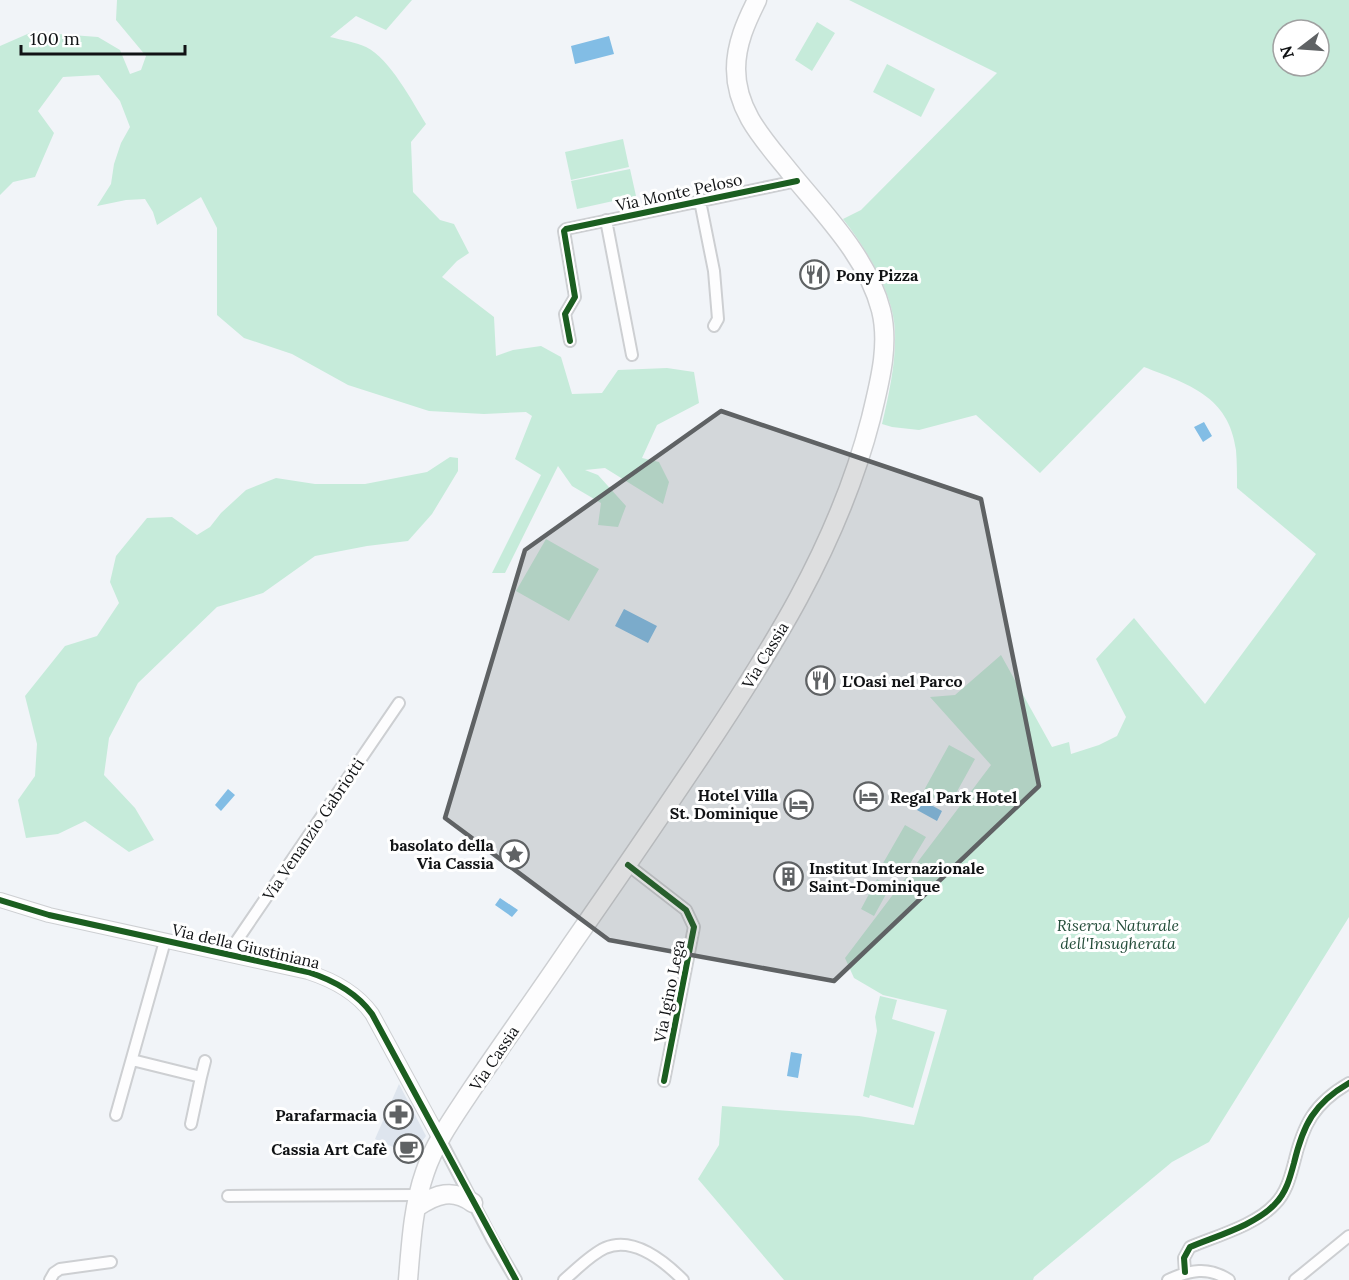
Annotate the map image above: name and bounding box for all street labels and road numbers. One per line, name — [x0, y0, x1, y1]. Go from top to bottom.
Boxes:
street label: Via Monte Peloso — [613, 169, 744, 215]
street label: Via Cassia — [737, 618, 793, 693]
street label: Via Venanzio Gabriotti — [257, 754, 368, 905]
street label: Via della Giustiniana — [169, 919, 322, 973]
street label: Via Igino Lega — [649, 938, 689, 1045]
street label: Via Cassia — [464, 1022, 523, 1095]

